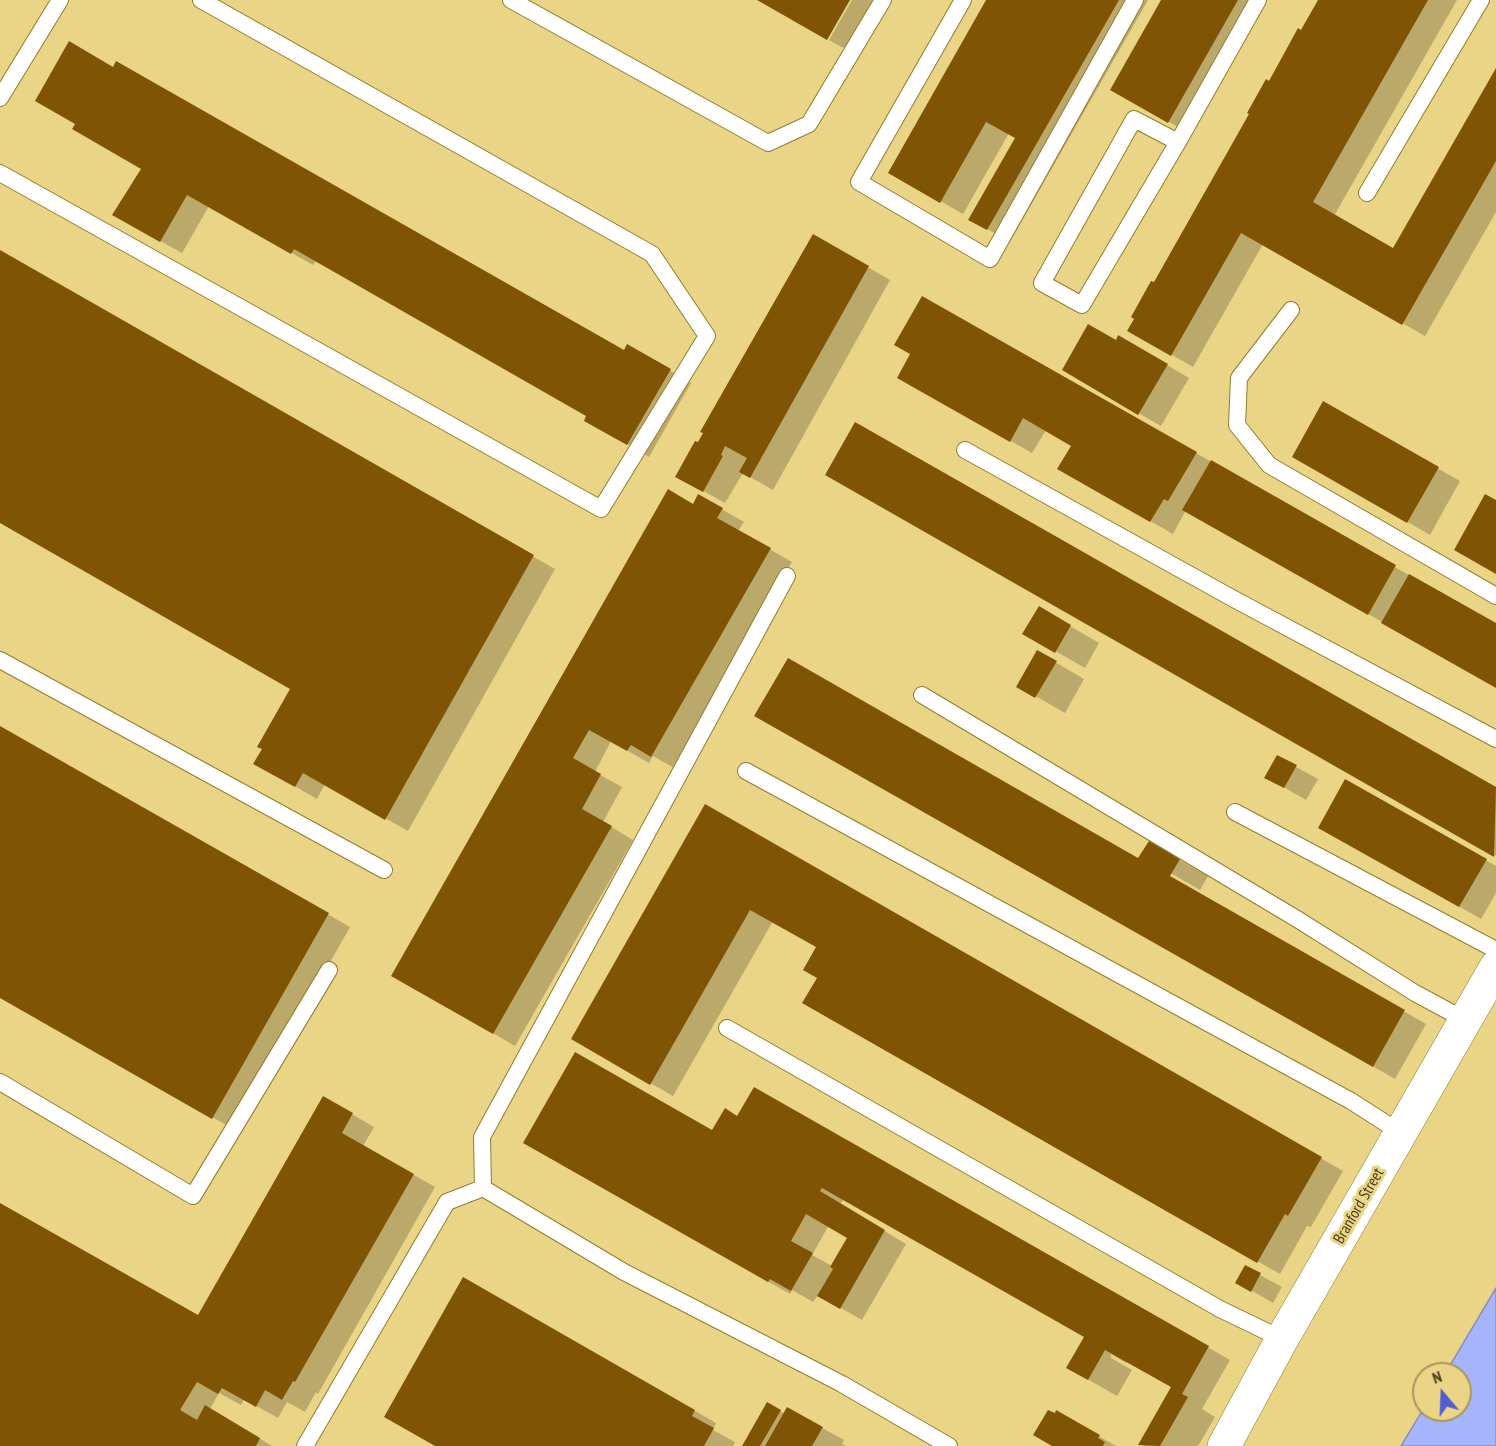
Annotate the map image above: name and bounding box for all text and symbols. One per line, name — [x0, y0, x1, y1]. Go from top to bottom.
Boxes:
street label: Branford Street — [1330, 1165, 1388, 1247]
north arrow — [1412, 1362, 1472, 1422]
text: N — [1429, 1366, 1444, 1388]

